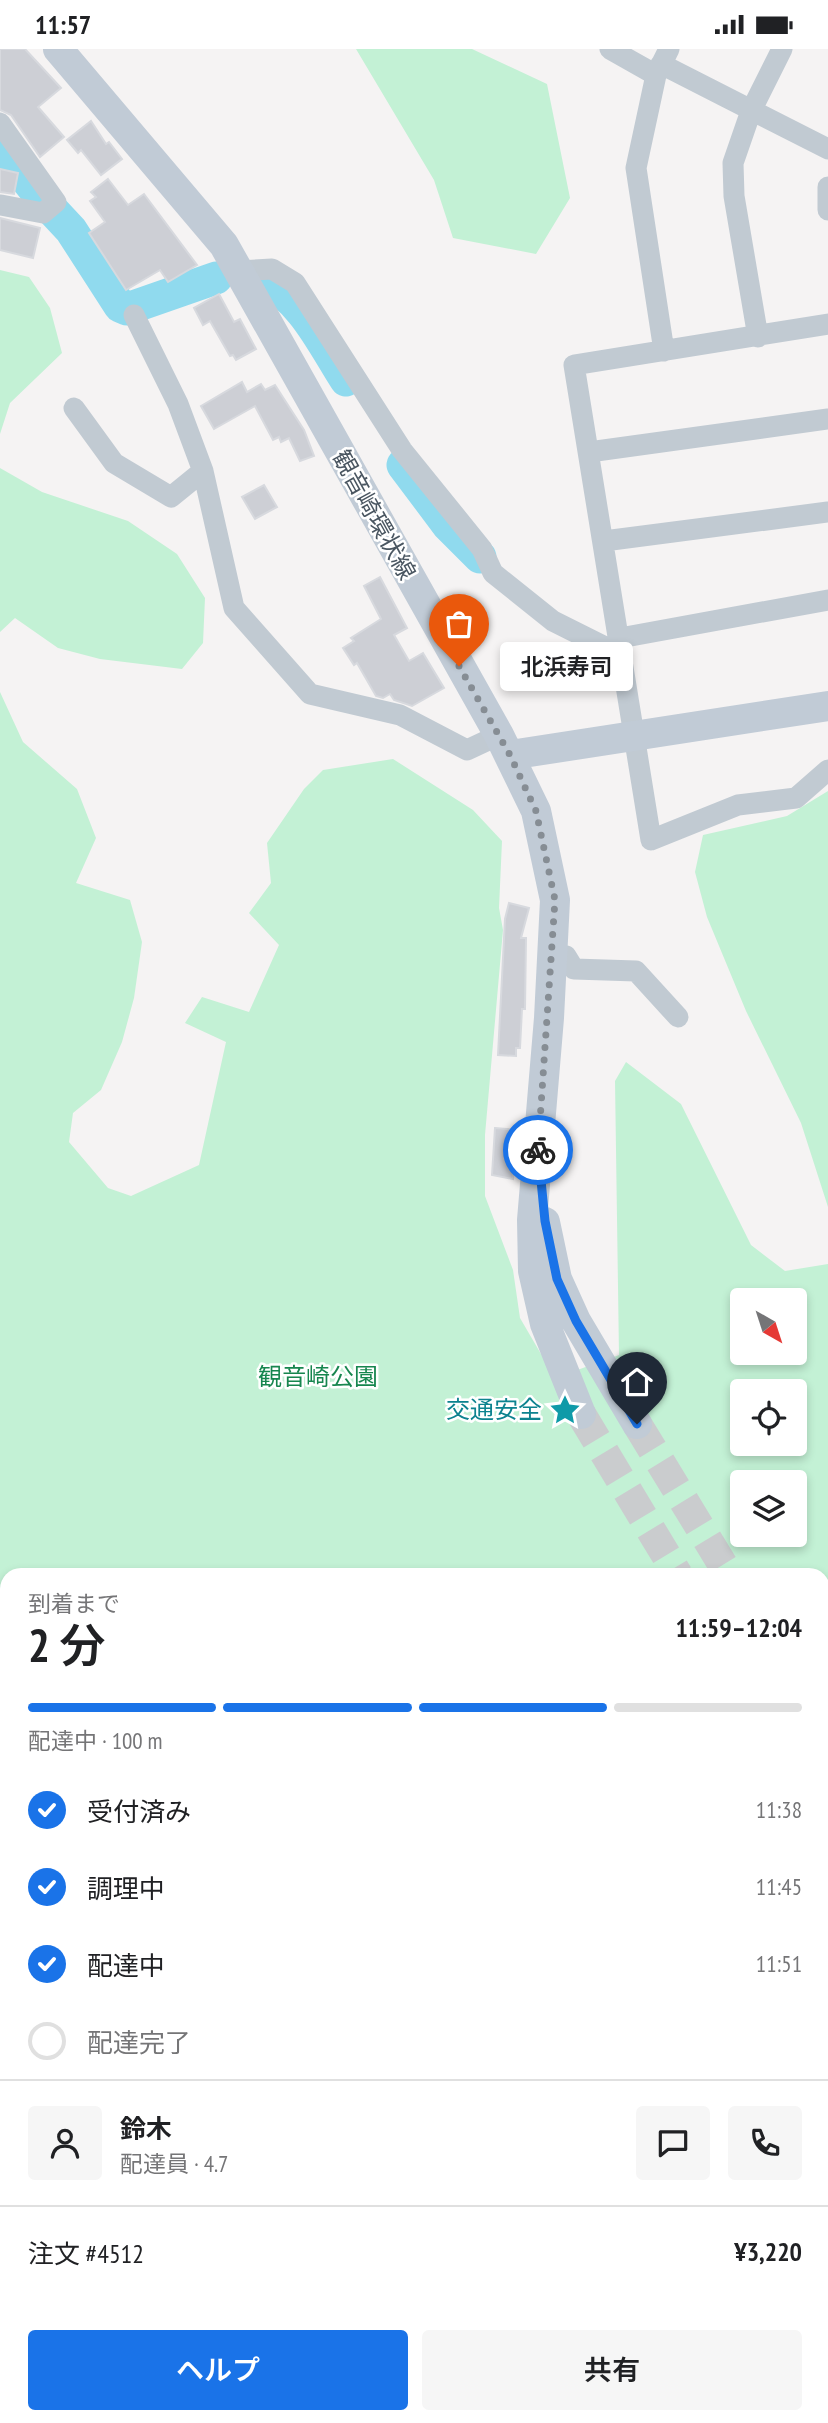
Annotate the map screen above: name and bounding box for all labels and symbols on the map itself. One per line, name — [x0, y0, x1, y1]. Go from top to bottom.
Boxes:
street label: 観音崎環状線 — [326, 444, 423, 585]
pin — [429, 594, 489, 666]
callout: 北浜寿司 — [501, 641, 634, 691]
courier — [503, 1115, 573, 1185]
north arrow — [730, 1288, 807, 1365]
pin — [607, 1352, 667, 1424]
park label: 観音崎公園 — [258, 1361, 378, 1392]
place icon: 交通安全 — [548, 1393, 582, 1427]
place label: 交通安全 — [446, 1394, 542, 1425]

